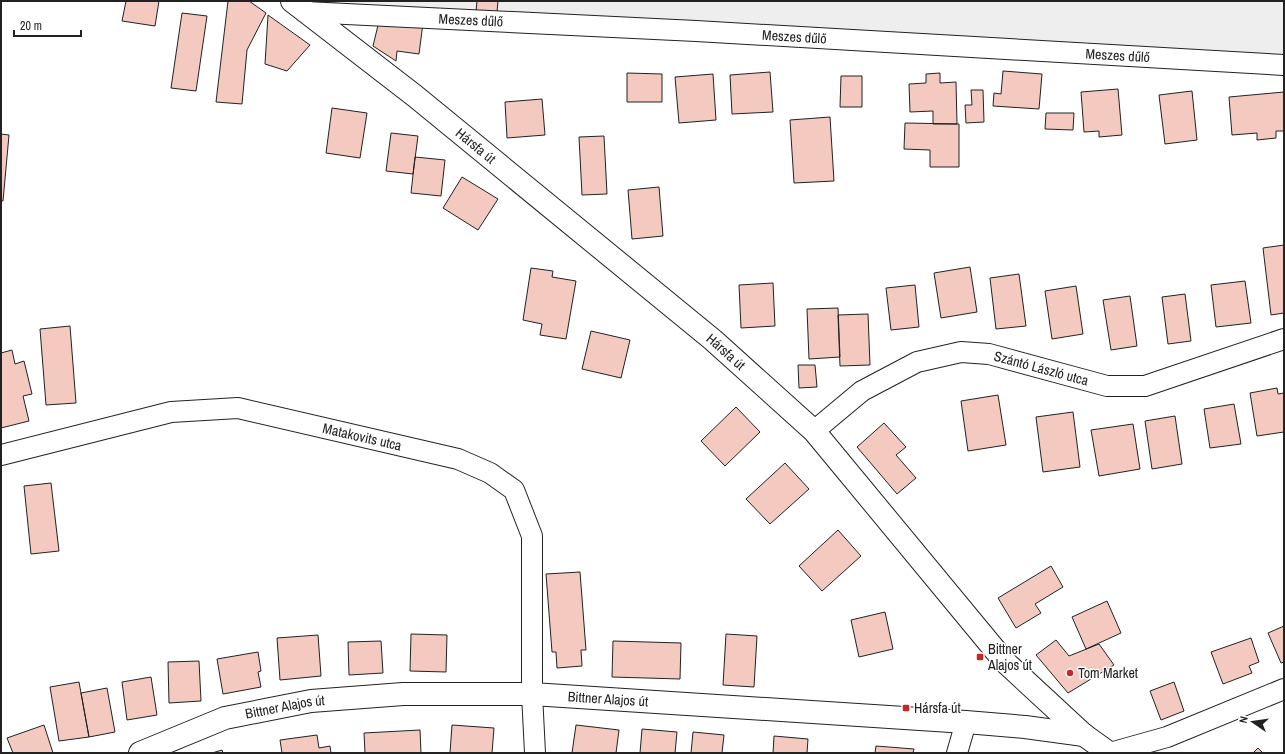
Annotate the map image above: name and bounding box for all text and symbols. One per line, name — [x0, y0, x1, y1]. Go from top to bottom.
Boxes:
street label: Meszes dűlő — [438, 10, 503, 31]
scale bar — [14, 12, 81, 38]
text: 20 m — [20, 18, 42, 34]
street label: Meszes dűlő — [762, 26, 827, 48]
street label: Meszes dűlő — [1085, 45, 1151, 66]
street label: Hársfa út — [452, 124, 500, 168]
street label: Hársfa út — [703, 329, 749, 374]
street label: Szántó László utca — [992, 347, 1091, 390]
street label: Matakovits utca — [321, 419, 404, 455]
place label: Bittner Alajos út — [987, 640, 1032, 674]
marker: Bittner Alajos út — [975, 652, 985, 662]
place label: Tom Market — [1078, 664, 1138, 682]
marker: Tom Market — [1065, 668, 1075, 678]
street label: Bittner Alajos út — [567, 687, 649, 710]
street label: Bittner Alajos út — [244, 691, 325, 723]
place label: Hársfa út — [914, 699, 961, 717]
north arrow — [1233, 702, 1273, 742]
marker: Hársfa út — [901, 703, 911, 713]
text: N — [1236, 715, 1251, 724]

